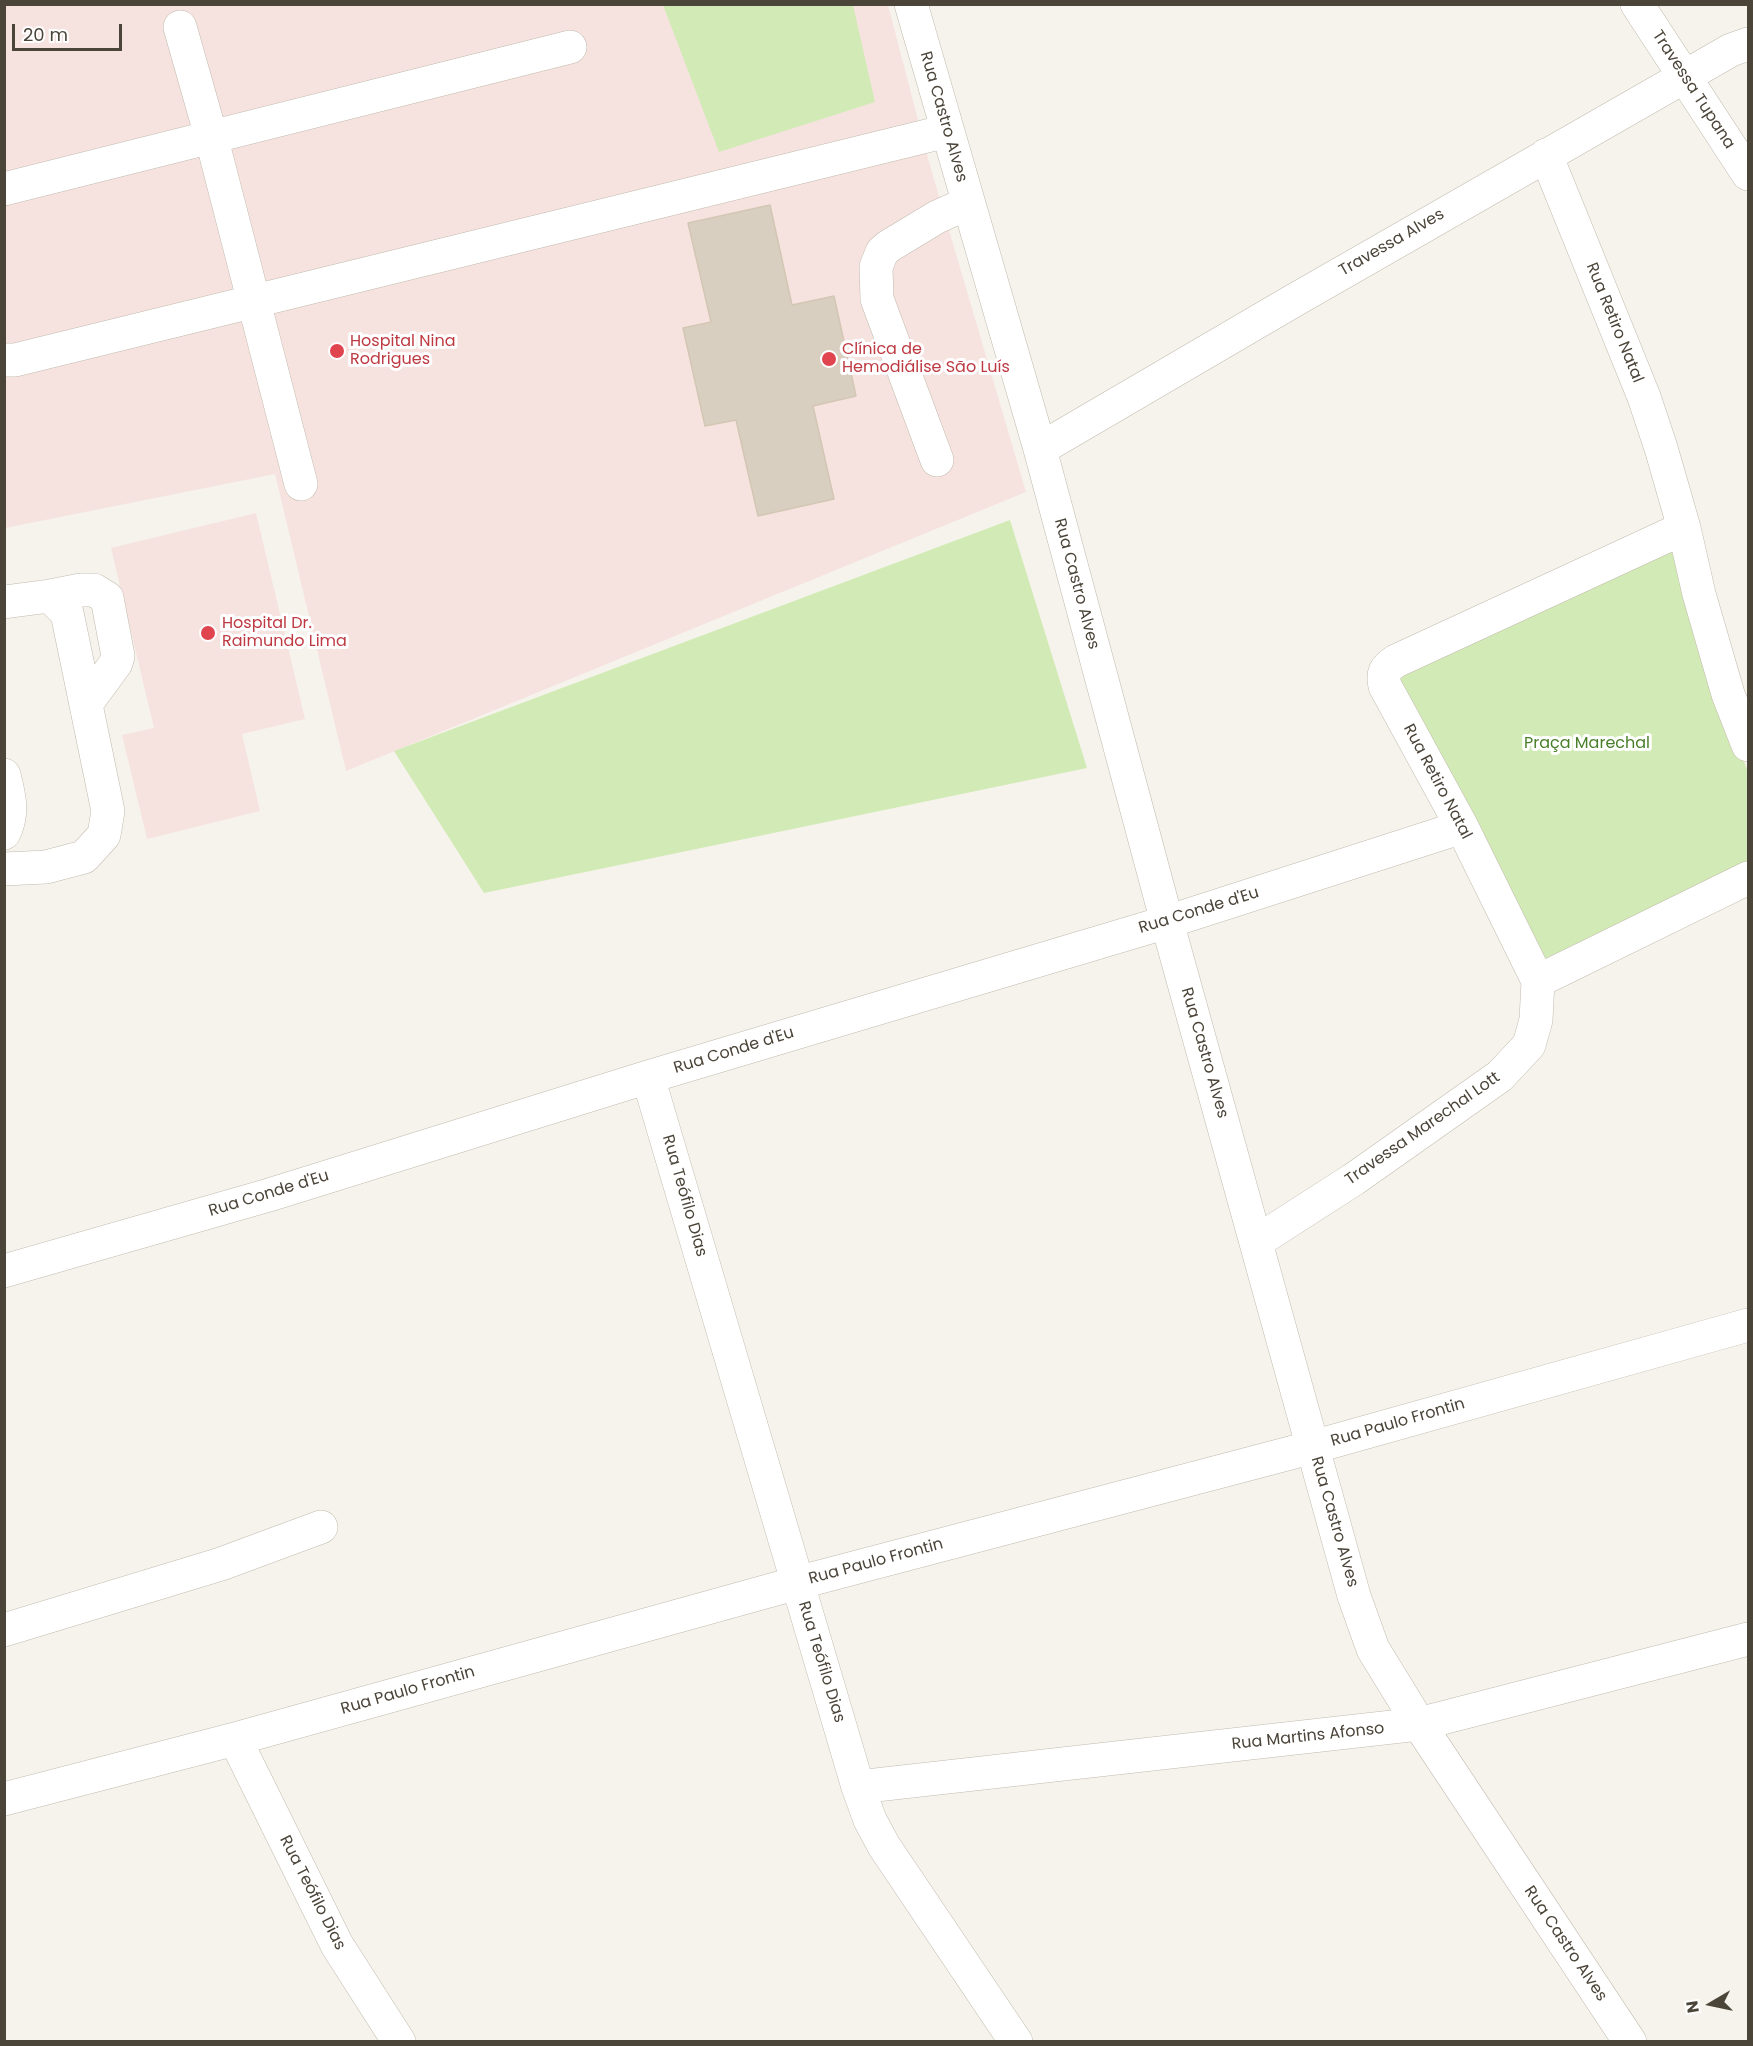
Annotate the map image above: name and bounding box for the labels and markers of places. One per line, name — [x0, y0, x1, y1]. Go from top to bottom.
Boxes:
place label: Hospital Nina Rodrigues — [350, 332, 456, 370]
place label: Clínica de Hemodiálise São Luís — [842, 340, 1010, 378]
marker: Hospital Nina Rodrigues — [328, 342, 346, 360]
marker: Clínica de Hemodiálise São Luís — [820, 350, 838, 368]
place label: Hospital Dr. Raimundo Lima — [222, 614, 347, 652]
marker: Hospital Dr. Raimundo Lima — [199, 624, 217, 642]

